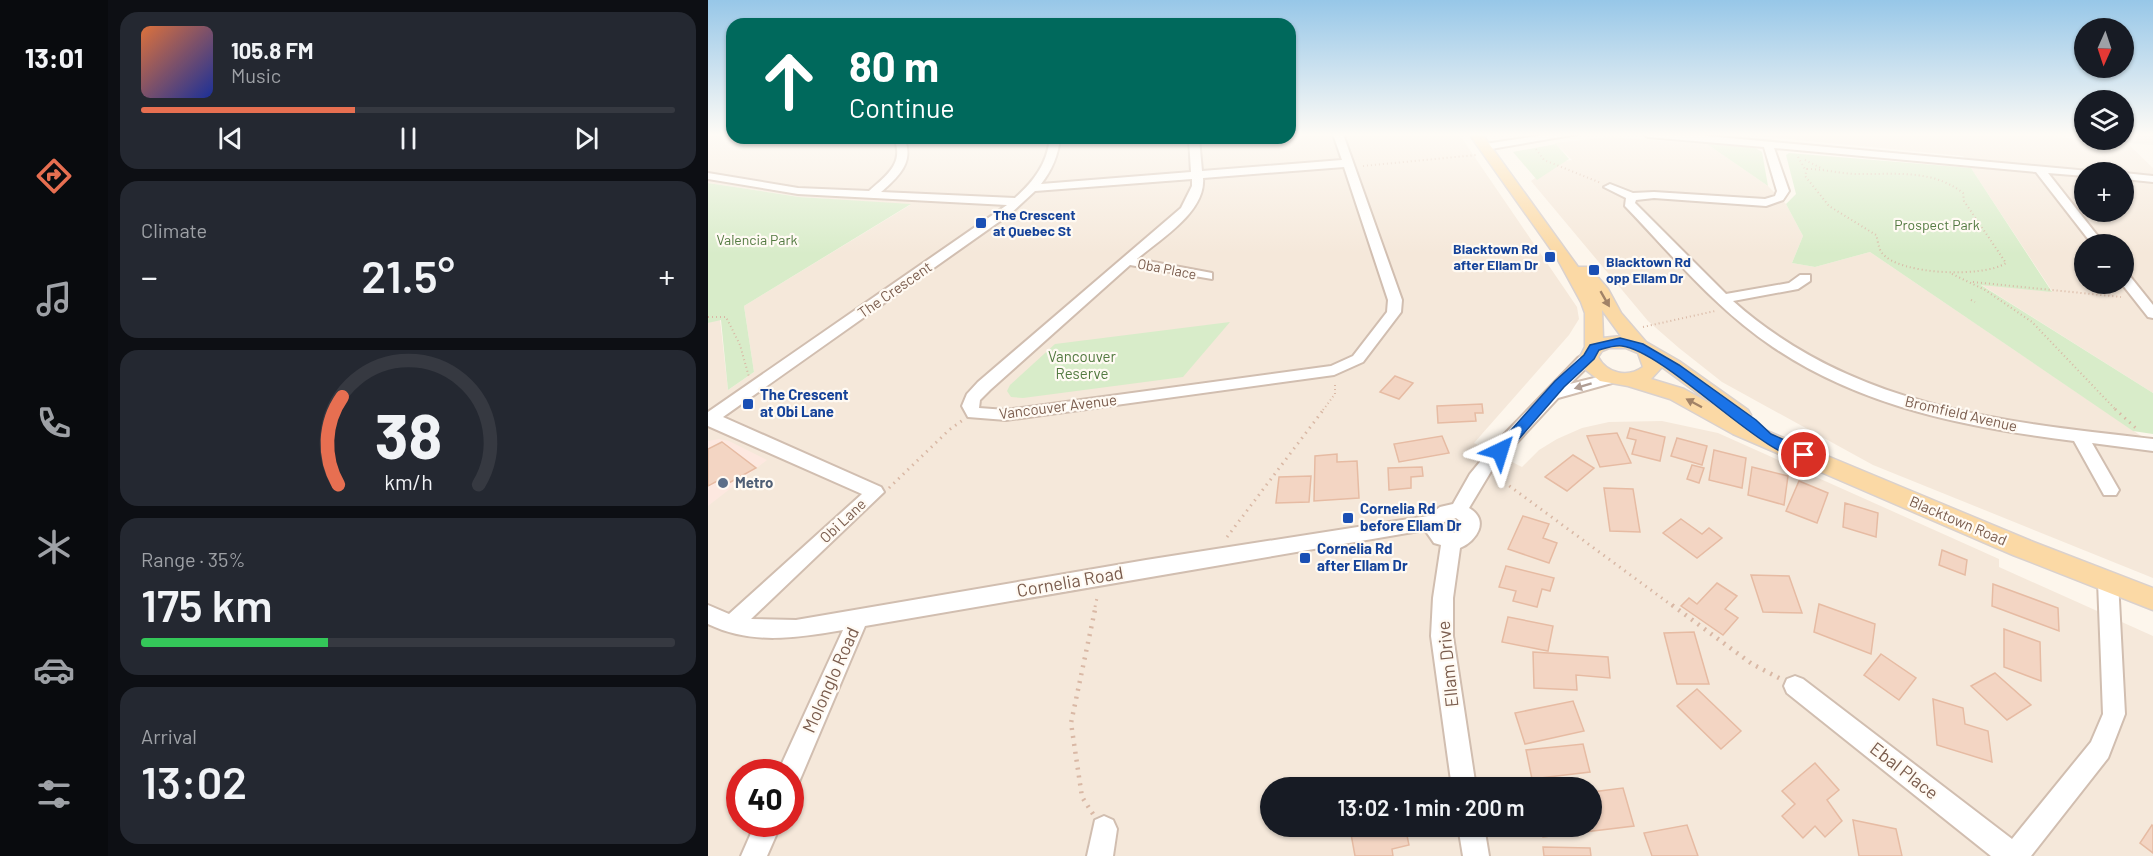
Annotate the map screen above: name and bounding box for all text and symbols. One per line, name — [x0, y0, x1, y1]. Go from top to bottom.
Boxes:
north arrow — [2074, 18, 2134, 78]
map controls — [2074, 18, 2134, 294]
text: 105.8 FM — [231, 37, 313, 63]
text: 80 m — [849, 40, 939, 90]
text: 13:01 — [25, 41, 83, 73]
icon: ahead — [750, 42, 828, 120]
text: Music — [231, 63, 281, 87]
button: layers — [2074, 90, 2134, 150]
text: Continue — [849, 91, 955, 123]
icon: previous — [214, 122, 247, 155]
icon: pause — [392, 122, 425, 155]
icon: next — [570, 122, 603, 155]
icon: directions — [33, 155, 75, 197]
button: + — [2074, 162, 2134, 222]
place label: The Crescent at Quebec St — [993, 206, 1076, 239]
marker: The Crescent at Quebec St — [974, 216, 988, 230]
park label: Prospect Park — [1894, 216, 1980, 233]
text: Climate — [141, 218, 207, 242]
park label: Valencia Park — [716, 231, 798, 248]
button: − — [2074, 234, 2134, 294]
place label: Blacktown Rd after Ellam Dr — [1453, 240, 1539, 273]
text: 21.5° — [361, 248, 455, 302]
marker: Blacktown Rd after Ellam Dr — [1543, 250, 1557, 264]
place label: Blacktown Rd opp Ellam Dr — [1606, 253, 1691, 286]
street label: Oba Place — [1136, 254, 1198, 283]
text: − — [141, 256, 158, 296]
text: + — [658, 256, 675, 296]
street label: The Crescent — [854, 257, 935, 321]
marker: Blacktown Rd opp Ellam Dr — [1587, 263, 1601, 277]
icon: music — [33, 278, 75, 320]
one-way arrow — [1600, 291, 1611, 307]
park label: Vancouver Reserve — [1048, 347, 1117, 382]
one-way arrow — [1574, 382, 1592, 391]
place label: The Crescent at Obi Lane — [760, 385, 849, 420]
street label: Vancouver Avenue — [998, 390, 1118, 422]
street label: Bromfield Avenue — [1903, 391, 2019, 435]
text: 38 — [374, 397, 442, 471]
marker: The Crescent at Obi Lane — [741, 397, 755, 411]
one-way arrow — [1685, 398, 1702, 408]
icon: phone — [33, 402, 75, 444]
position arrow — [1468, 419, 1532, 483]
pin — [1778, 429, 1829, 480]
icon: arrive — [1787, 438, 1820, 471]
text: km/h — [384, 469, 432, 494]
place label: Metro — [735, 473, 773, 491]
marker: Metro — [716, 476, 730, 490]
street label: Blacktown Road — [1907, 491, 2010, 549]
street label: Obi Lane — [816, 494, 869, 546]
place label: Cornelia Rd before Ellam Dr — [1360, 499, 1462, 534]
marker: Cornelia Rd before Ellam Dr — [1341, 511, 1355, 525]
icon: climate — [33, 526, 75, 568]
place label: Cornelia Rd after Ellam Dr — [1317, 539, 1408, 574]
text: Range · 35% — [141, 547, 245, 571]
marker: Cornelia Rd after Ellam Dr — [1298, 551, 1312, 565]
street label: Cornelia Road — [1015, 561, 1125, 601]
text: 175 km — [141, 577, 273, 631]
street label: Ellam Drive — [1432, 620, 1462, 709]
street label: Molonglo Road — [797, 623, 863, 736]
icon: car — [33, 649, 75, 691]
text: Arrival — [141, 724, 197, 748]
street label: Ebal Place — [1866, 737, 1943, 804]
text: 13:02 — [141, 754, 247, 808]
speed limit sign: 40 — [726, 759, 804, 837]
icon: filters — [33, 773, 75, 815]
text: 13:02 · 1 min · 200 m — [1337, 794, 1525, 820]

